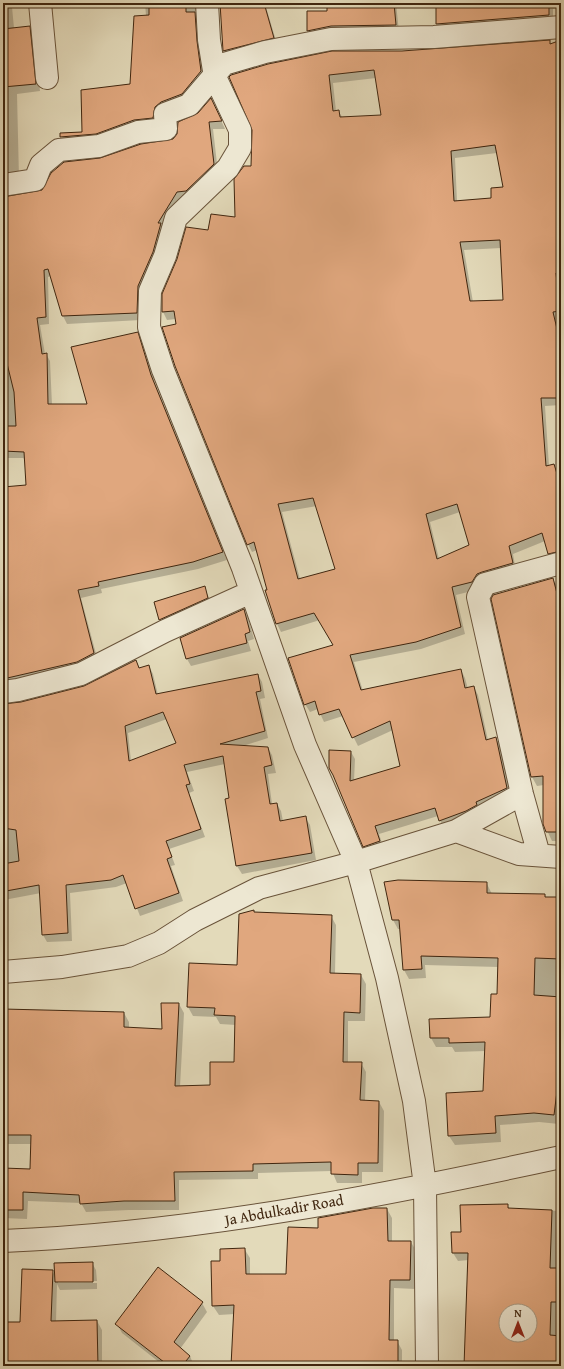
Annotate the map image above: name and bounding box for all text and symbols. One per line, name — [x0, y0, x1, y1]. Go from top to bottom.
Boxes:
street label: Ja Abdulkadir Road — [221, 1189, 345, 1231]
north arrow — [498, 1303, 538, 1343]
text: N — [514, 1305, 522, 1321]

